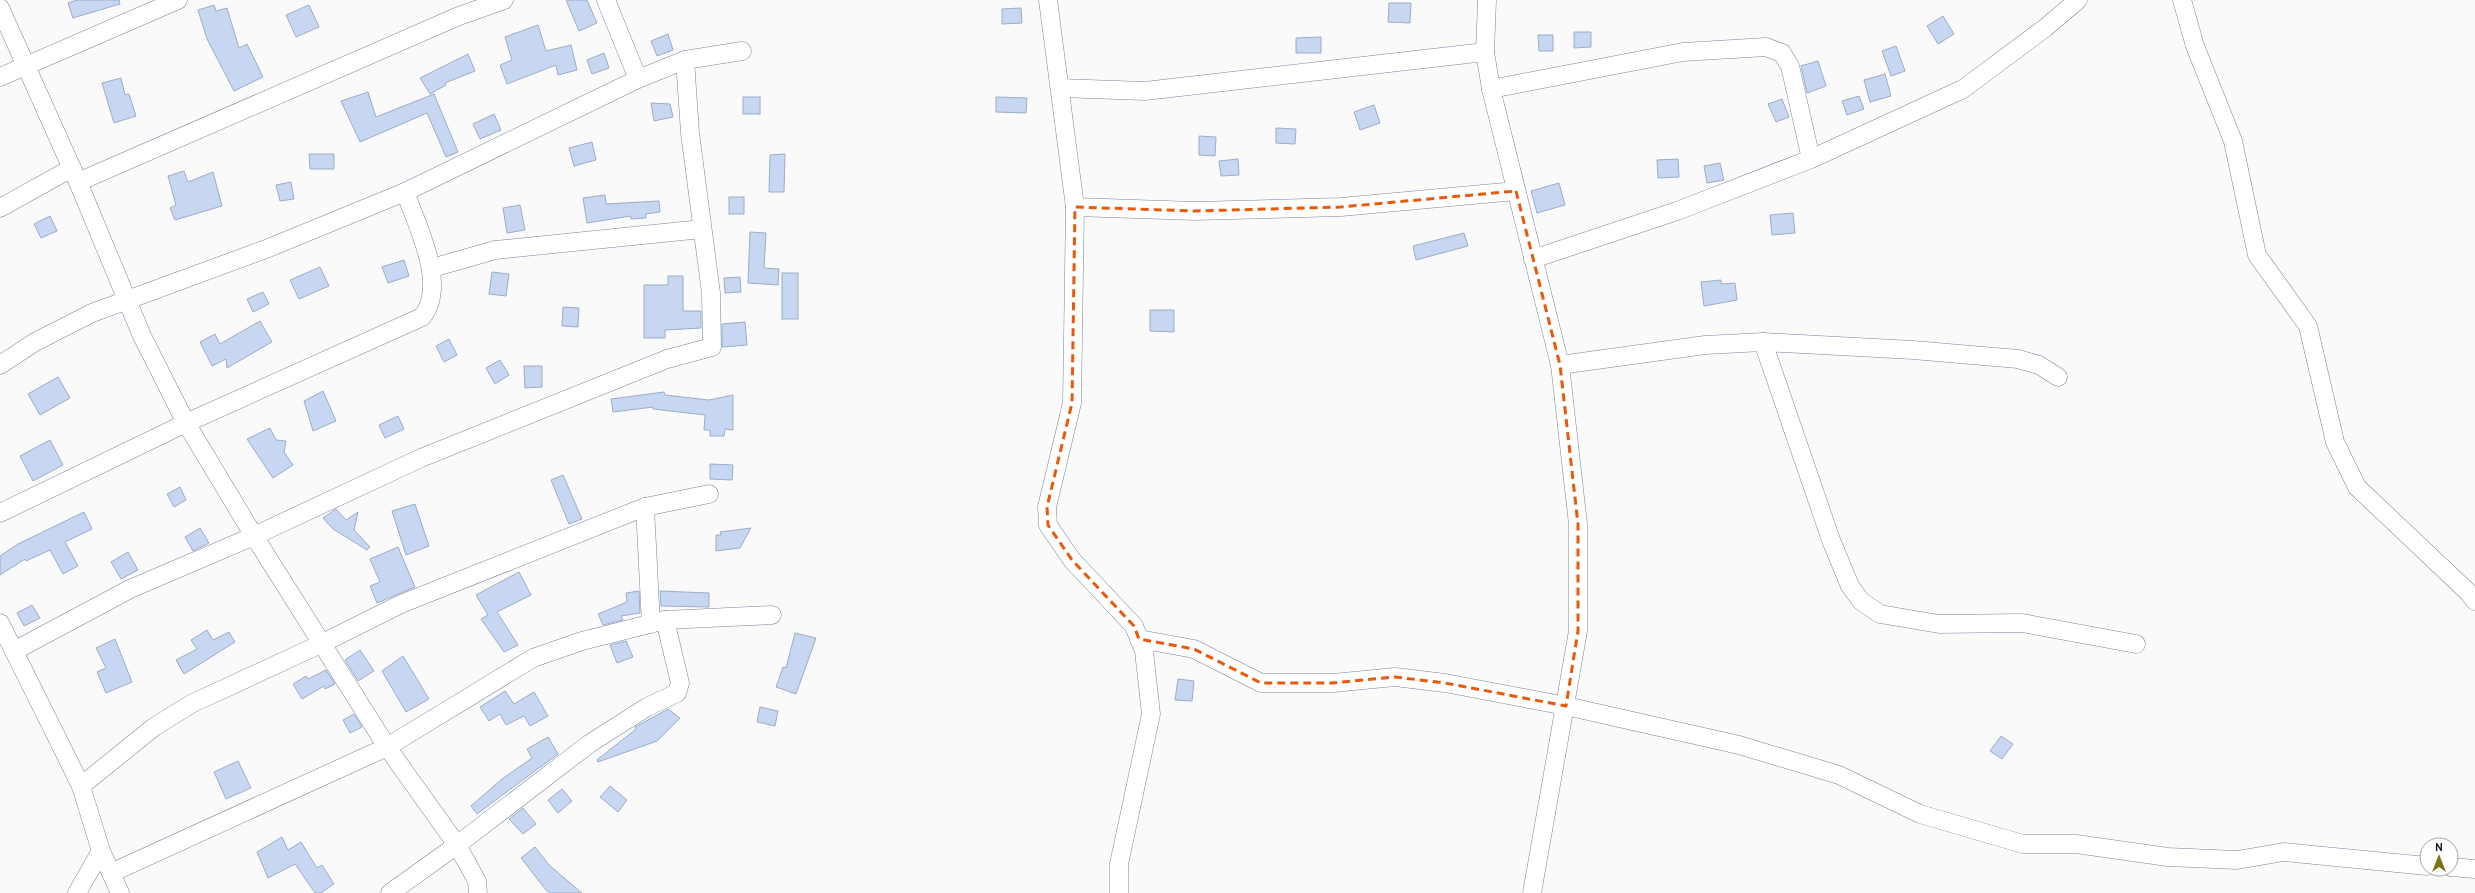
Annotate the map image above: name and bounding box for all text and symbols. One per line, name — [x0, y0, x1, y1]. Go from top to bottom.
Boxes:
north arrow — [2419, 837, 2459, 877]
text: N — [2435, 841, 2443, 855]

